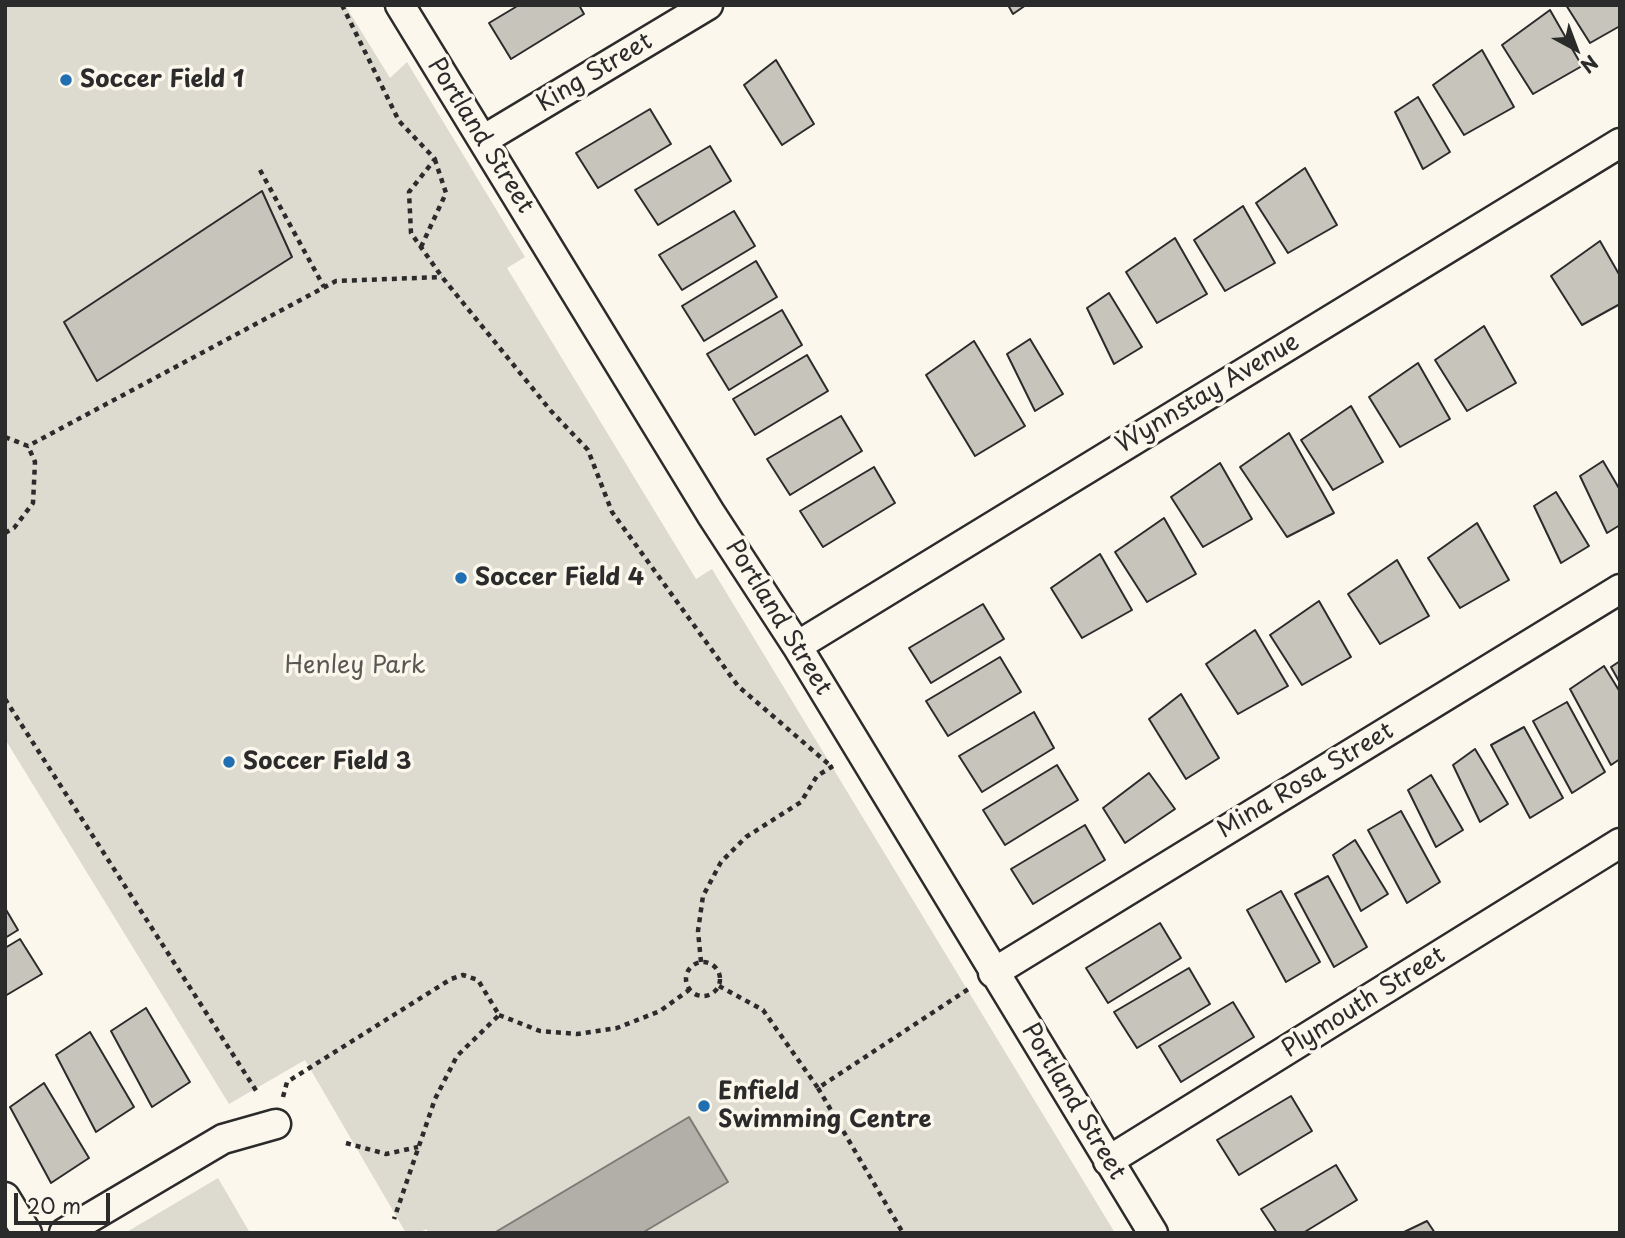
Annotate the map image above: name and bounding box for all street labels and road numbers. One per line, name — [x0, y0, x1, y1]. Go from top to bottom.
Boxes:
street label: King Street — [532, 27, 658, 119]
street label: Portland Street — [421, 53, 539, 219]
street label: Wynnstay Avenue — [1111, 328, 1305, 460]
street label: Portland Street — [719, 535, 837, 701]
street label: Mina Rosa Street — [1213, 717, 1399, 845]
street label: Plymouth Street — [1277, 941, 1451, 1065]
street label: Portland Street — [1015, 1019, 1131, 1185]

